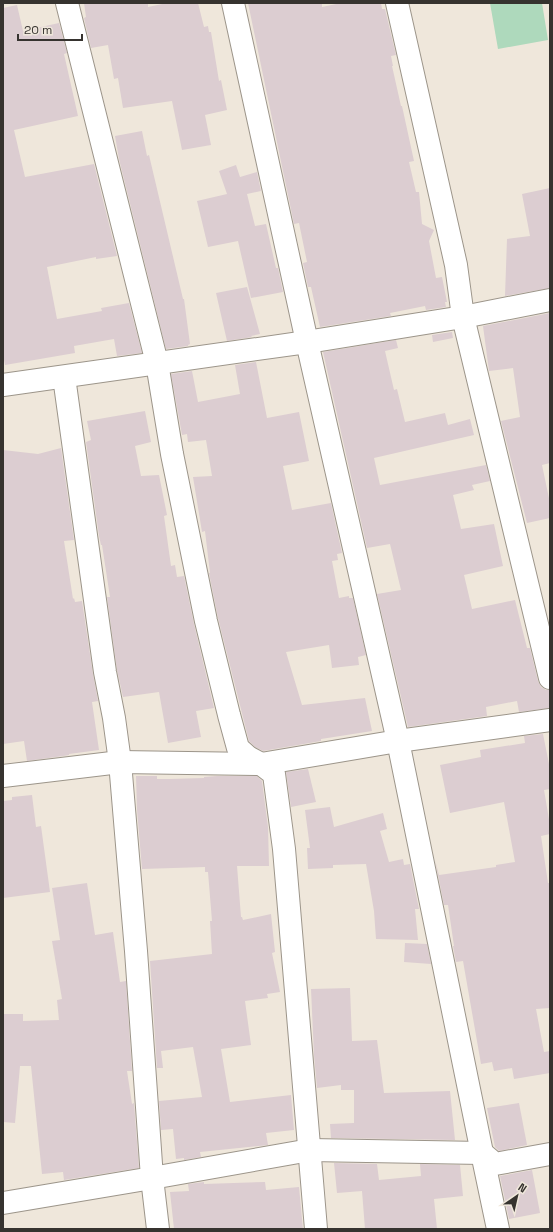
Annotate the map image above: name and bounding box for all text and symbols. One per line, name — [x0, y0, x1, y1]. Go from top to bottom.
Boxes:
scale bar — [18, 16, 82, 42]
text: 20 m — [24, 22, 52, 38]
north arrow — [497, 1176, 537, 1216]
text: N — [516, 1180, 530, 1196]

